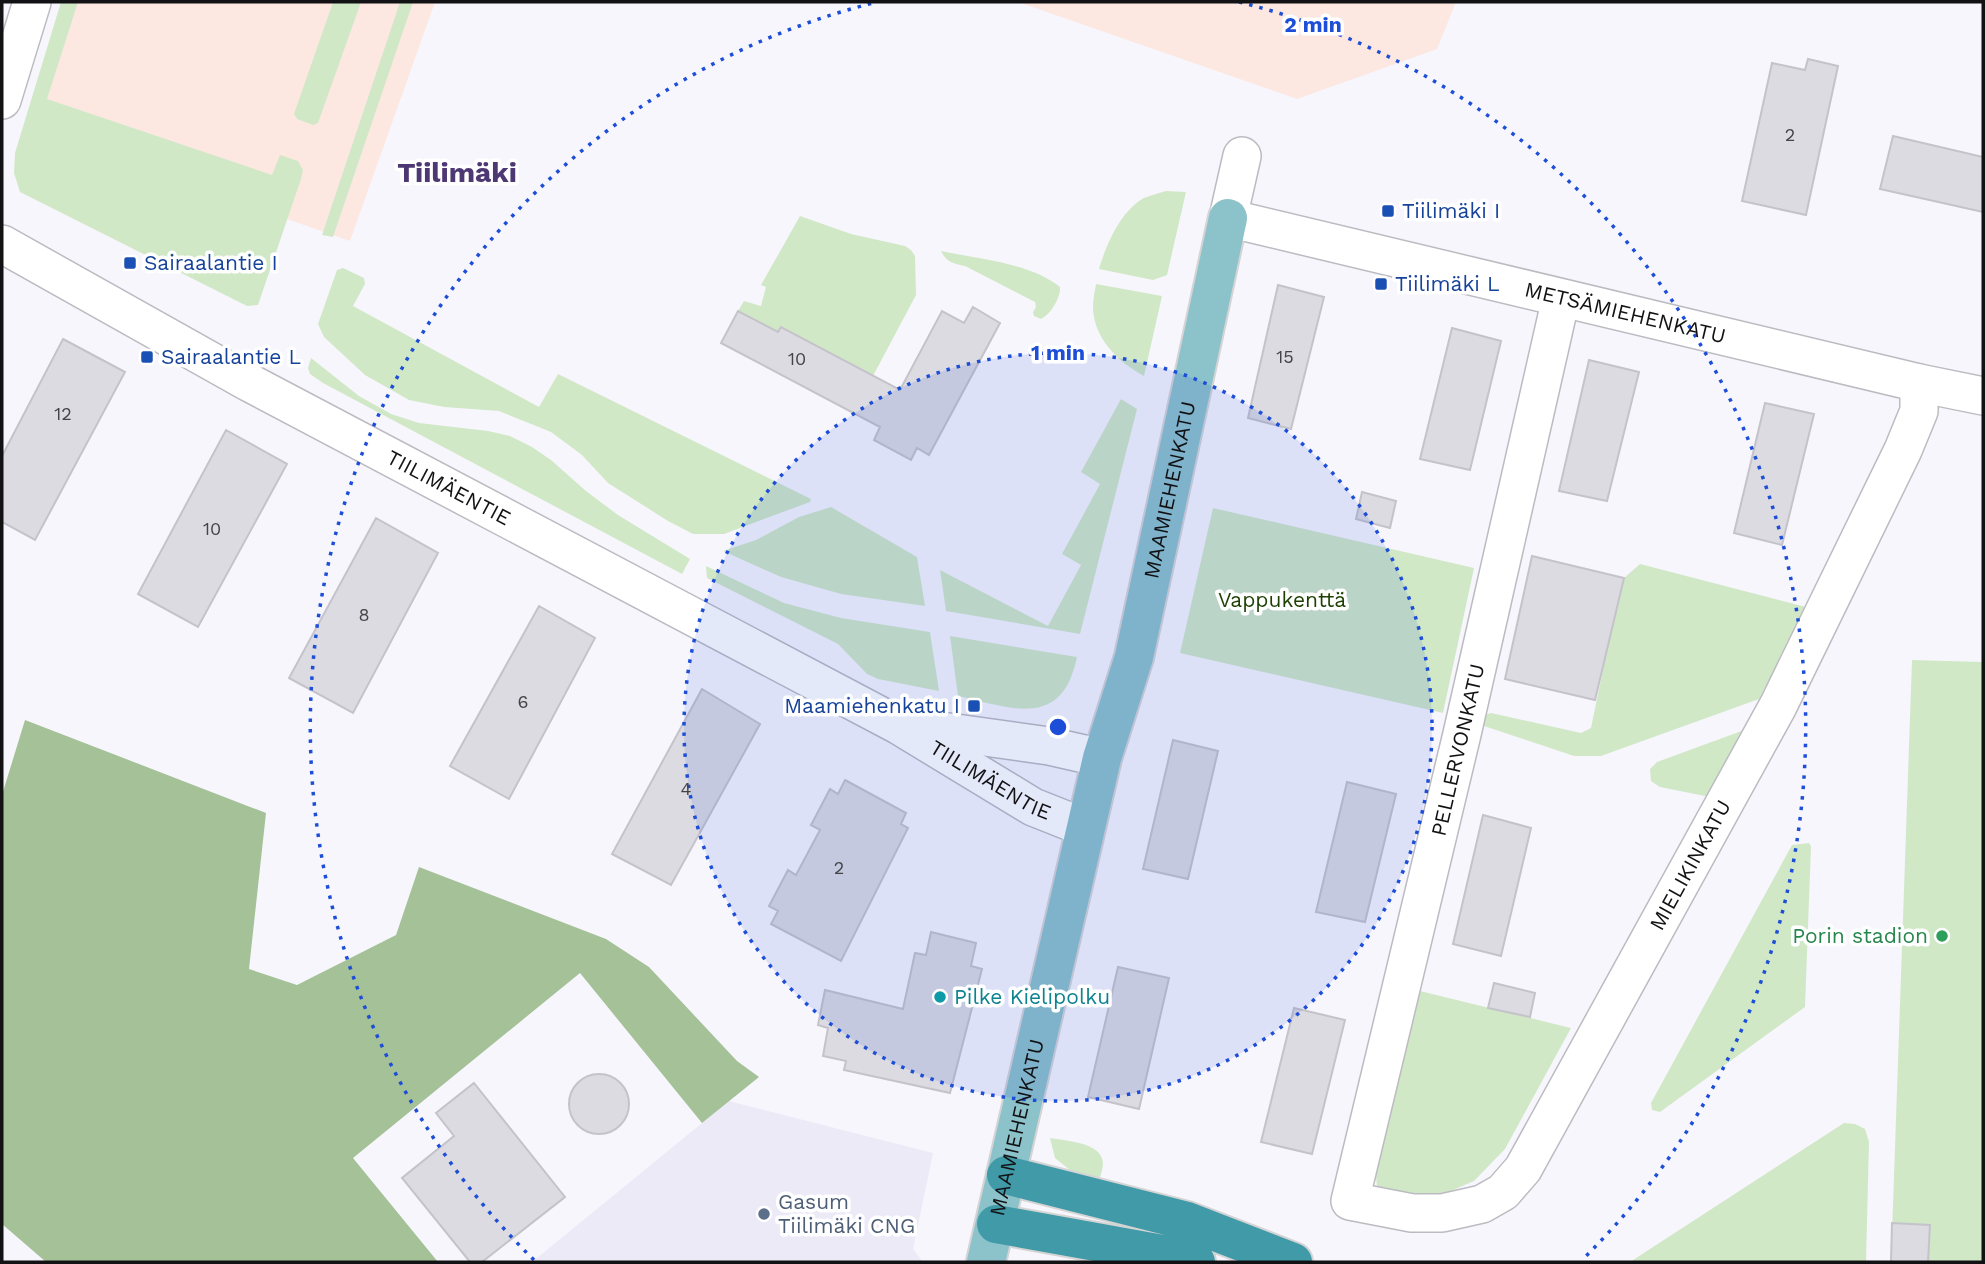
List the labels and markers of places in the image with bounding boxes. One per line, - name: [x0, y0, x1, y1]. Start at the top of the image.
- place label: Tiilimäki I: [1402, 198, 1500, 223]
- marker: Tiilimäki I: [1380, 203, 1396, 219]
- place label: Sairaalantie I: [144, 250, 278, 275]
- marker: Sairaalantie I: [122, 255, 138, 271]
- place label: Tiilimäki L: [1395, 271, 1500, 296]
- marker: Tiilimäki L: [1373, 276, 1389, 292]
- place label: Sairaalantie L: [161, 344, 301, 369]
- marker: Sairaalantie L: [139, 349, 155, 365]
- place label: Maamiehenkatu I: [784, 693, 960, 718]
- marker: Maamiehenkatu I: [966, 698, 982, 714]
- centre of rings: [1046, 715, 1070, 739]
- place label: Porin stadion: [1792, 923, 1928, 948]
- marker: Porin stadion: [1934, 928, 1950, 944]
- place label: Pilke Kielipolku: [954, 984, 1110, 1009]
- marker: Pilke Kielipolku: [932, 989, 948, 1005]
- place label: Gasum Tiilimäki CNG: [778, 1189, 915, 1238]
- marker: Gasum Tiilimäki CNG: [756, 1206, 772, 1222]

